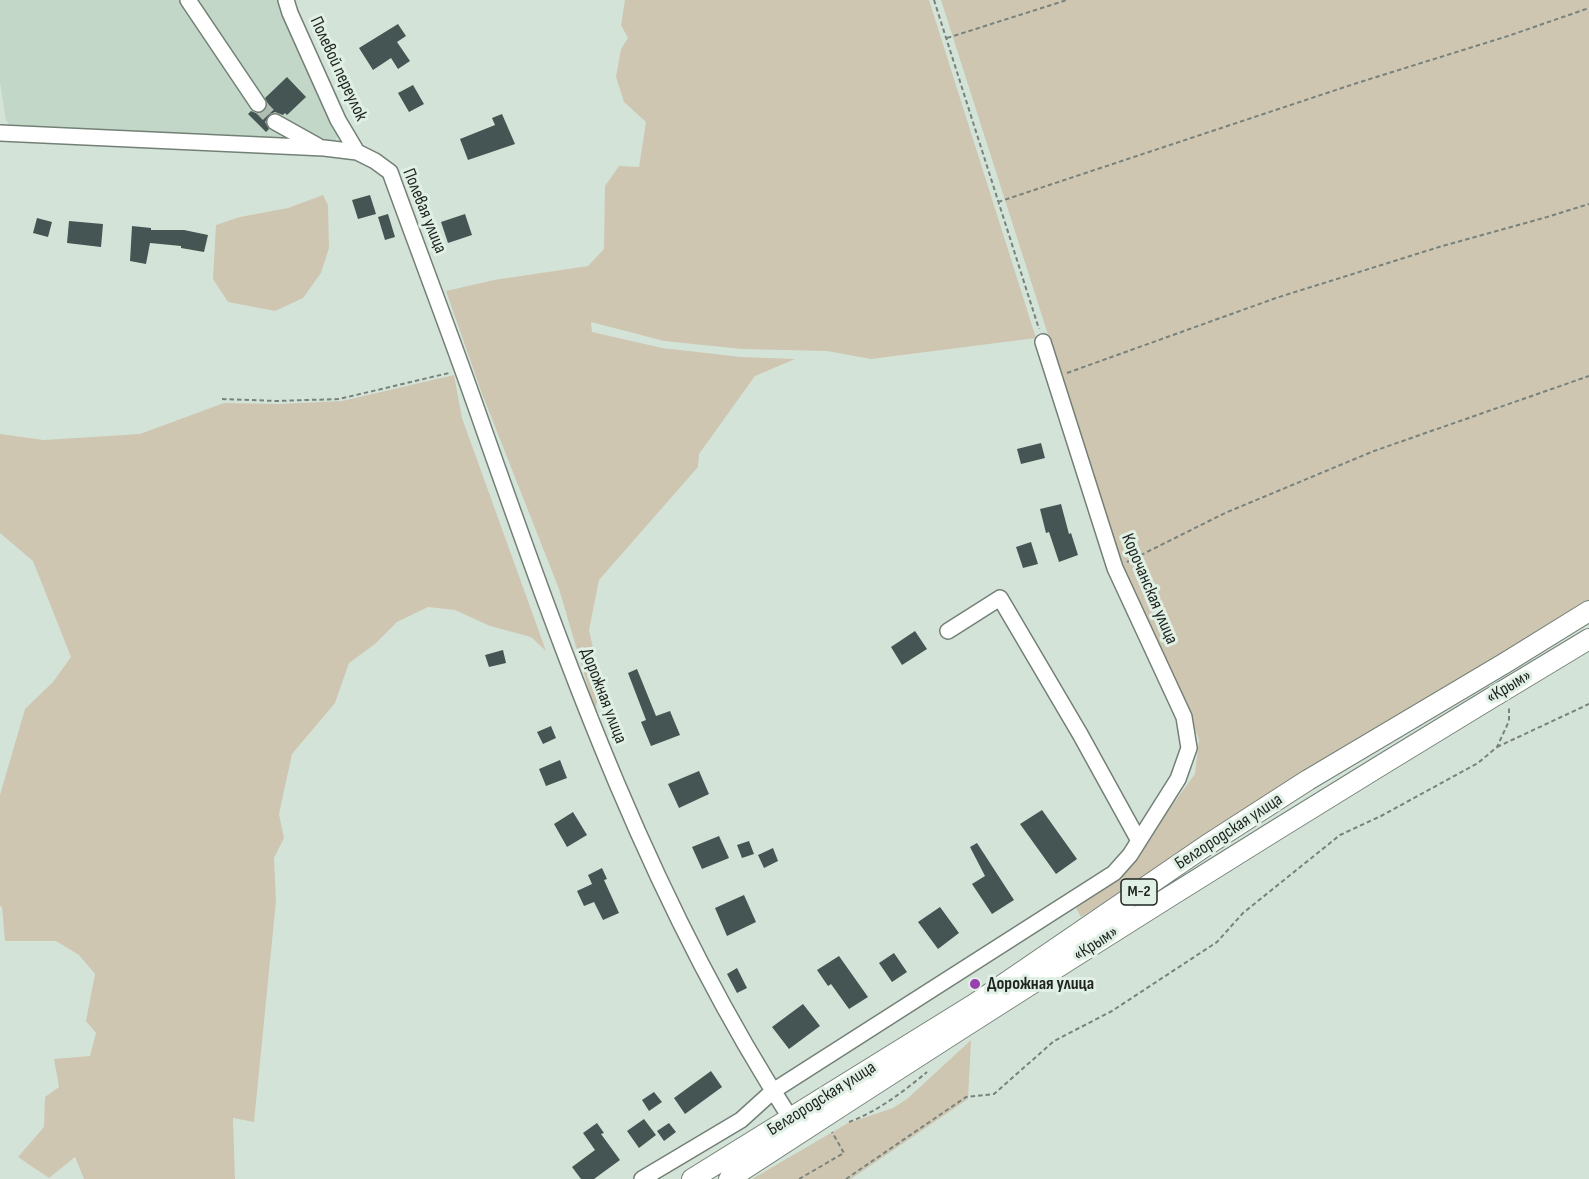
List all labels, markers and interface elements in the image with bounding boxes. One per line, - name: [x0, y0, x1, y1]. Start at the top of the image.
- street label: Полевой переулок: [304, 13, 372, 125]
- street label: Полевая улица: [397, 165, 451, 257]
- street label: Корочанская улица: [1116, 531, 1182, 647]
- street label: Дорожная улица: [575, 645, 631, 747]
- street label: «Крым»: [1483, 665, 1535, 709]
- street label: Белгородская улица: [1171, 789, 1287, 875]
- road number: М-2: [1121, 879, 1157, 905]
- street label: «Крым»: [1070, 922, 1122, 966]
- place label: Дорожная улица: [987, 973, 1094, 995]
- marker: Дорожная улица: [968, 977, 982, 991]
- street label: Белгородская улица: [764, 1057, 880, 1141]

